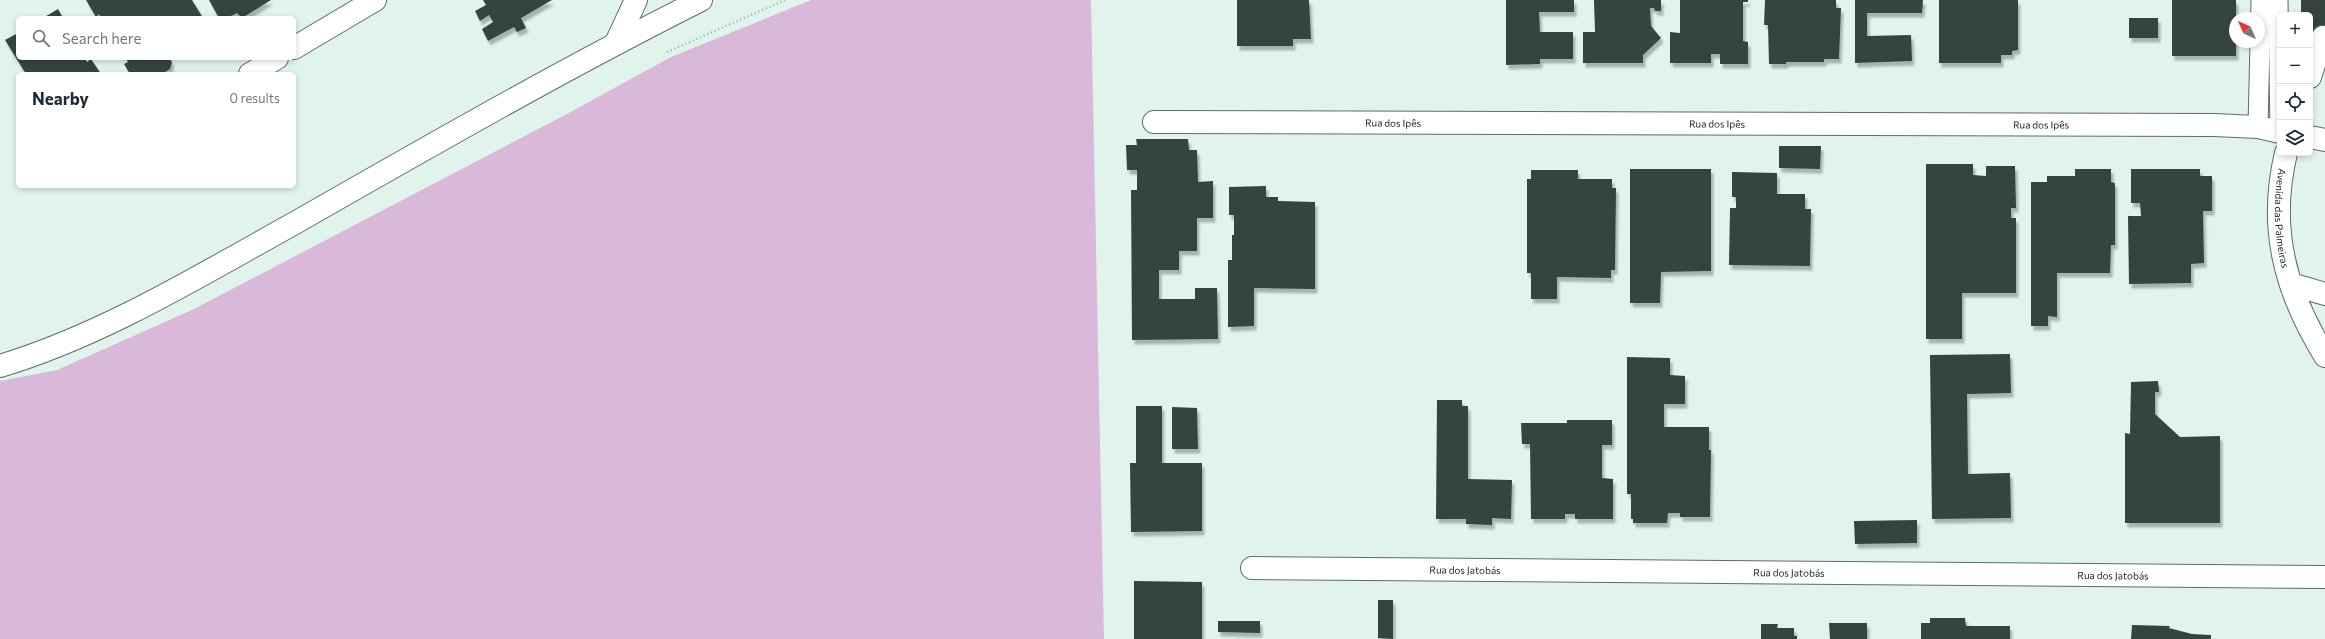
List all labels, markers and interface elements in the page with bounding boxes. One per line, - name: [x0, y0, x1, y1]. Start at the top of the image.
- north arrow: [2229, 12, 2265, 48]
- map controls: [2277, 12, 2313, 156]
- button: +: [2277, 12, 2313, 48]
- search box: [16, 16, 296, 60]
- icon: search: [30, 27, 52, 49]
- text: Search here: [62, 29, 141, 47]
- button: −: [2277, 48, 2313, 84]
- button: locate: [2277, 84, 2313, 120]
- text: Nearby: [32, 88, 89, 109]
- text: 0 results: [229, 90, 280, 106]
- street label: Rua dos Ipês: [1365, 117, 1422, 129]
- street label: Rua dos Ipês: [1689, 118, 1746, 130]
- street label: Rua dos Ipês: [2013, 118, 2070, 131]
- button: layers: [2277, 120, 2313, 156]
- street label: Avenida das Palmeiras: [2273, 168, 2292, 270]
- street label: Rua dos Jatobás: [1429, 563, 1501, 576]
- street label: Rua dos Jatobás: [1753, 566, 1825, 579]
- street label: Rua dos Jatobás: [2077, 569, 2149, 582]

